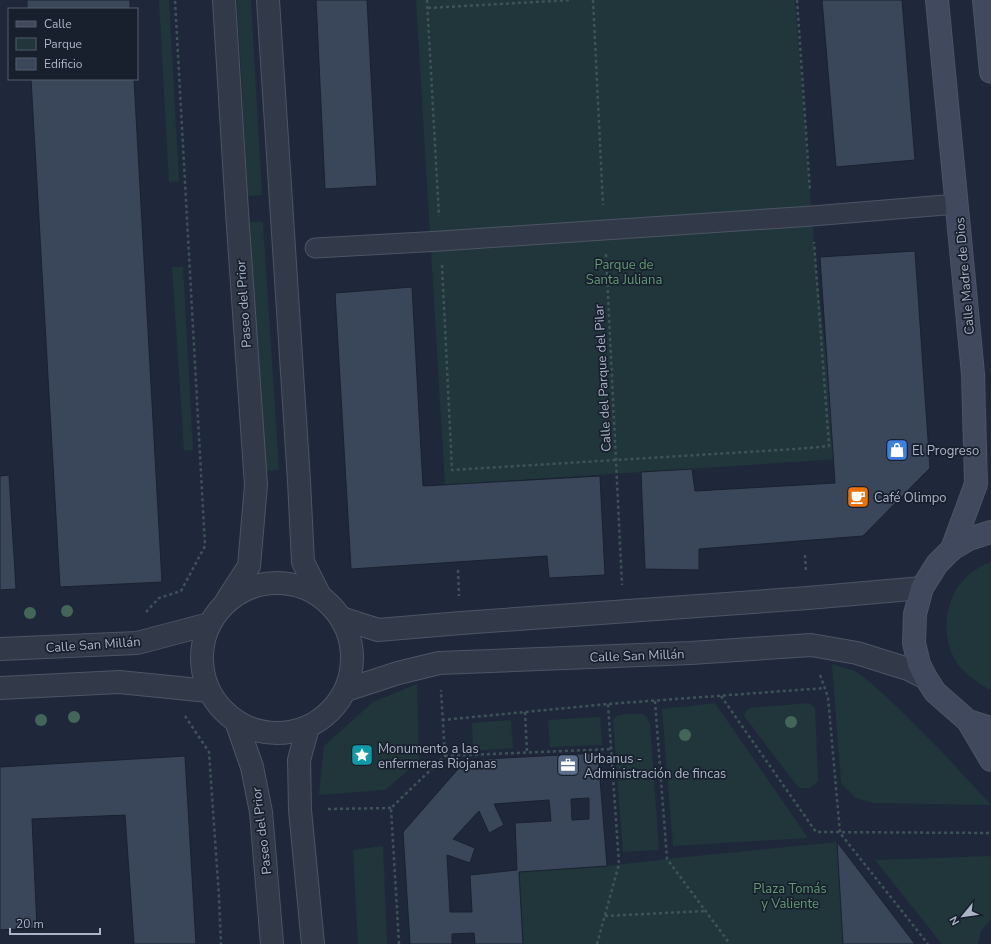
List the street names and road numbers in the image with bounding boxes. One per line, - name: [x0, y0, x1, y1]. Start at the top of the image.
- street label: Calle Madre de Dios: [951, 216, 979, 335]
- street label: Paseo del Prior: [232, 259, 256, 348]
- street label: Calle del Parque del Pilar: [590, 303, 616, 452]
- street label: Calle San Millán: [45, 633, 141, 657]
- street label: Calle San Millán: [589, 645, 685, 667]
- street label: Paseo del Prior: [248, 786, 276, 876]

